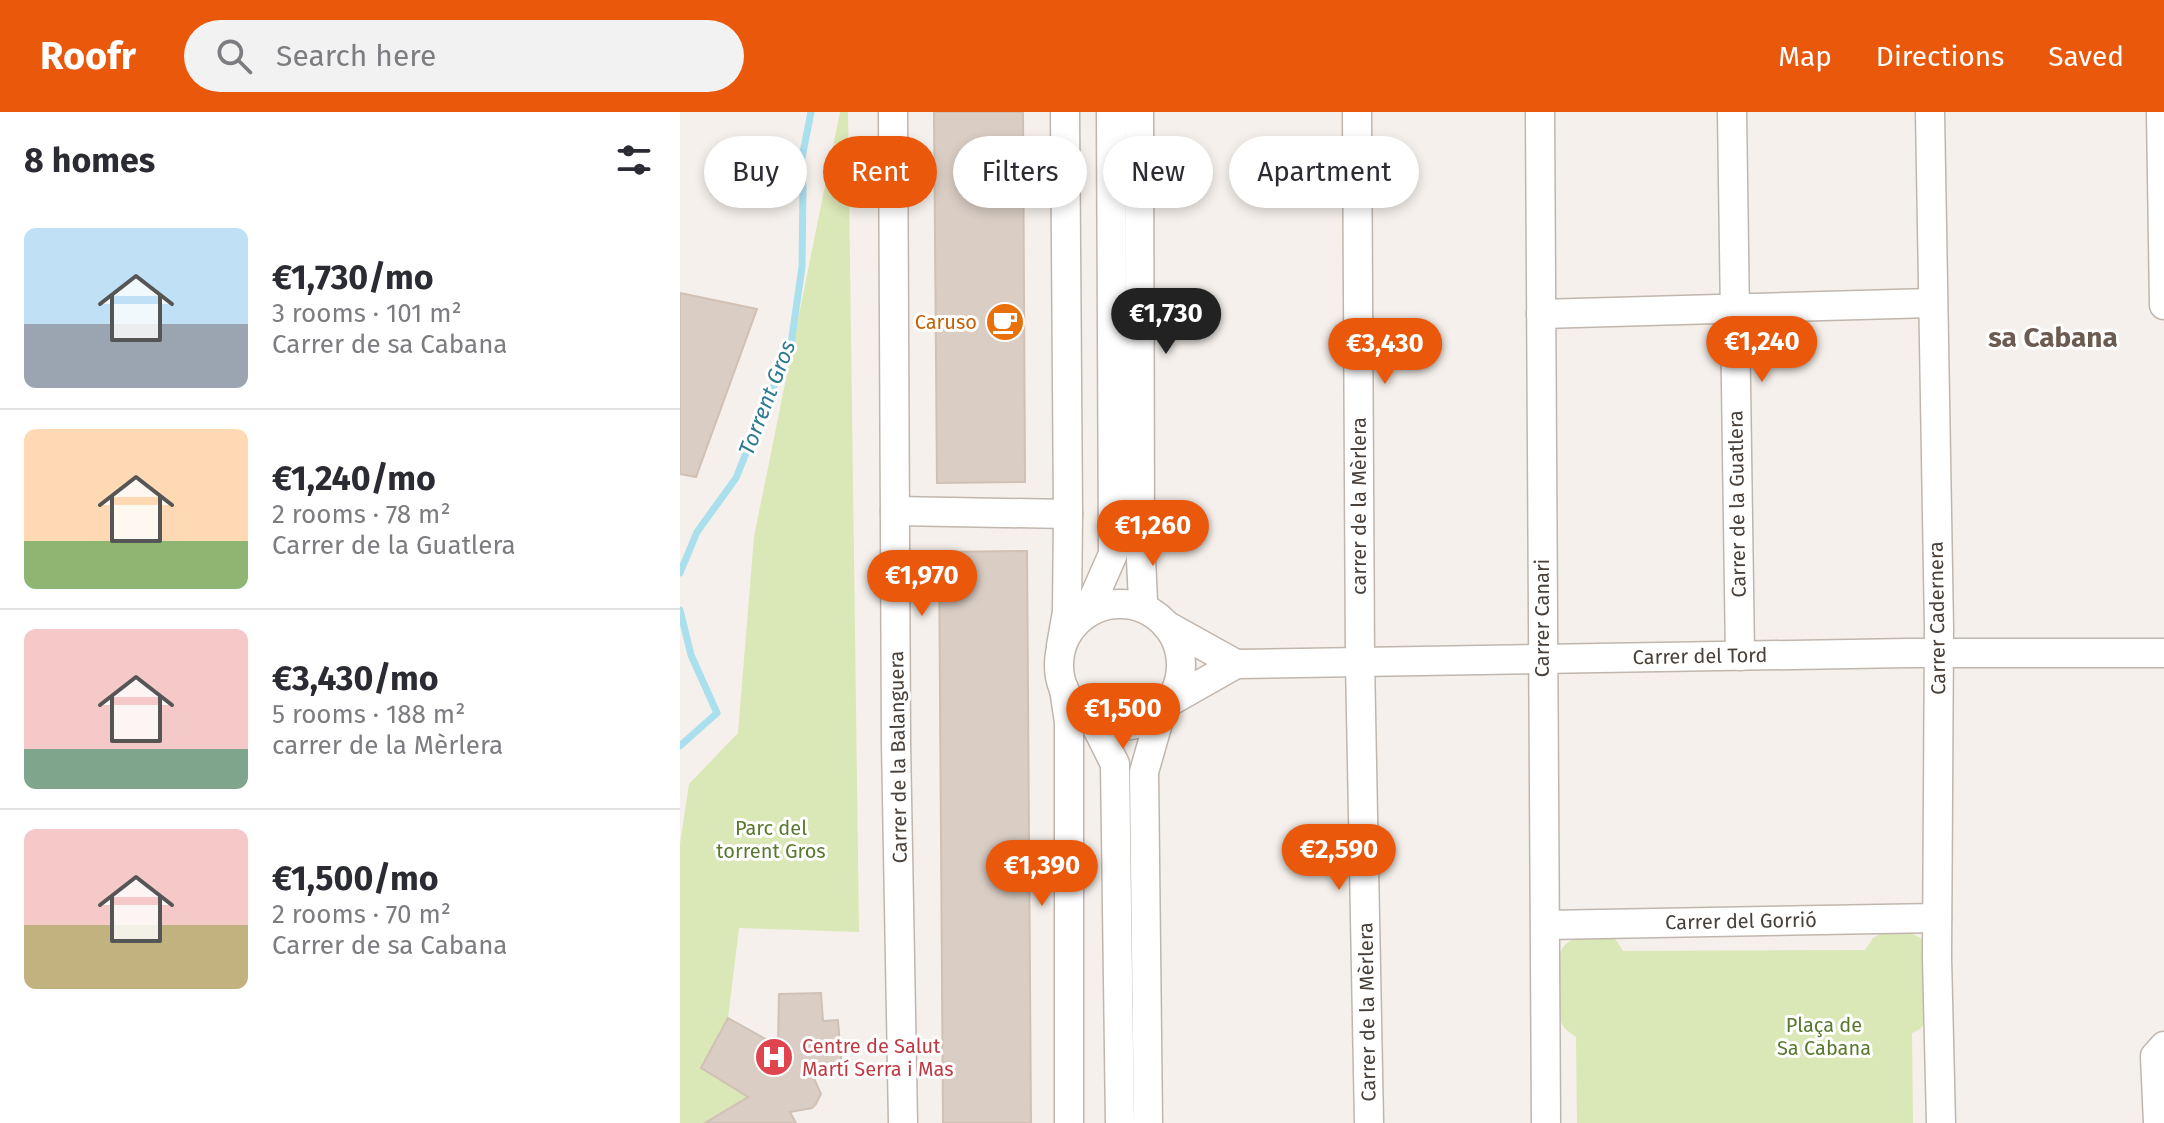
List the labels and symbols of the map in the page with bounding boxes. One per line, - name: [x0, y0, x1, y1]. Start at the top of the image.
- pin: €1,730: [1101, 288, 1231, 356]
- cafe icon: Caruso: [984, 301, 1026, 343]
- place label: Caruso: [915, 310, 977, 334]
- pin: €1,240: [1697, 316, 1827, 384]
- pin: €3,430: [1320, 318, 1450, 386]
- district label: sa Cabana: [1988, 321, 2118, 354]
- water label: Torrent Gros: [733, 337, 801, 459]
- street label: Carrer de la Guatlera: [1723, 410, 1751, 598]
- street label: carrer de la Mèrlera: [1347, 417, 1371, 595]
- pin: €1,260: [1088, 500, 1218, 568]
- street label: Carrer Cadernera: [1924, 541, 1950, 695]
- pin: €1,970: [857, 550, 987, 618]
- street label: Carrer Canari: [1530, 559, 1554, 677]
- street label: Carrer del Tord: [1632, 643, 1768, 669]
- street label: Carrer de la Balanguera: [884, 651, 912, 863]
- pin: €1,500: [1058, 683, 1188, 751]
- park label: Parc del torrent Gros: [716, 816, 826, 863]
- pin: €2,590: [1274, 824, 1404, 892]
- pin: €1,390: [977, 840, 1107, 908]
- street label: Carrer del Gorrió: [1665, 908, 1817, 934]
- street label: Carrer de la Mèrlera: [1353, 922, 1381, 1102]
- park label: Plaça de Sa Cabana: [1777, 1013, 1871, 1060]
- place label: Centre de Salut Martí Serra i Mas: [802, 1034, 954, 1081]
- hospital icon: Centre de Salut Martí Serra i Mas: [753, 1036, 795, 1078]

